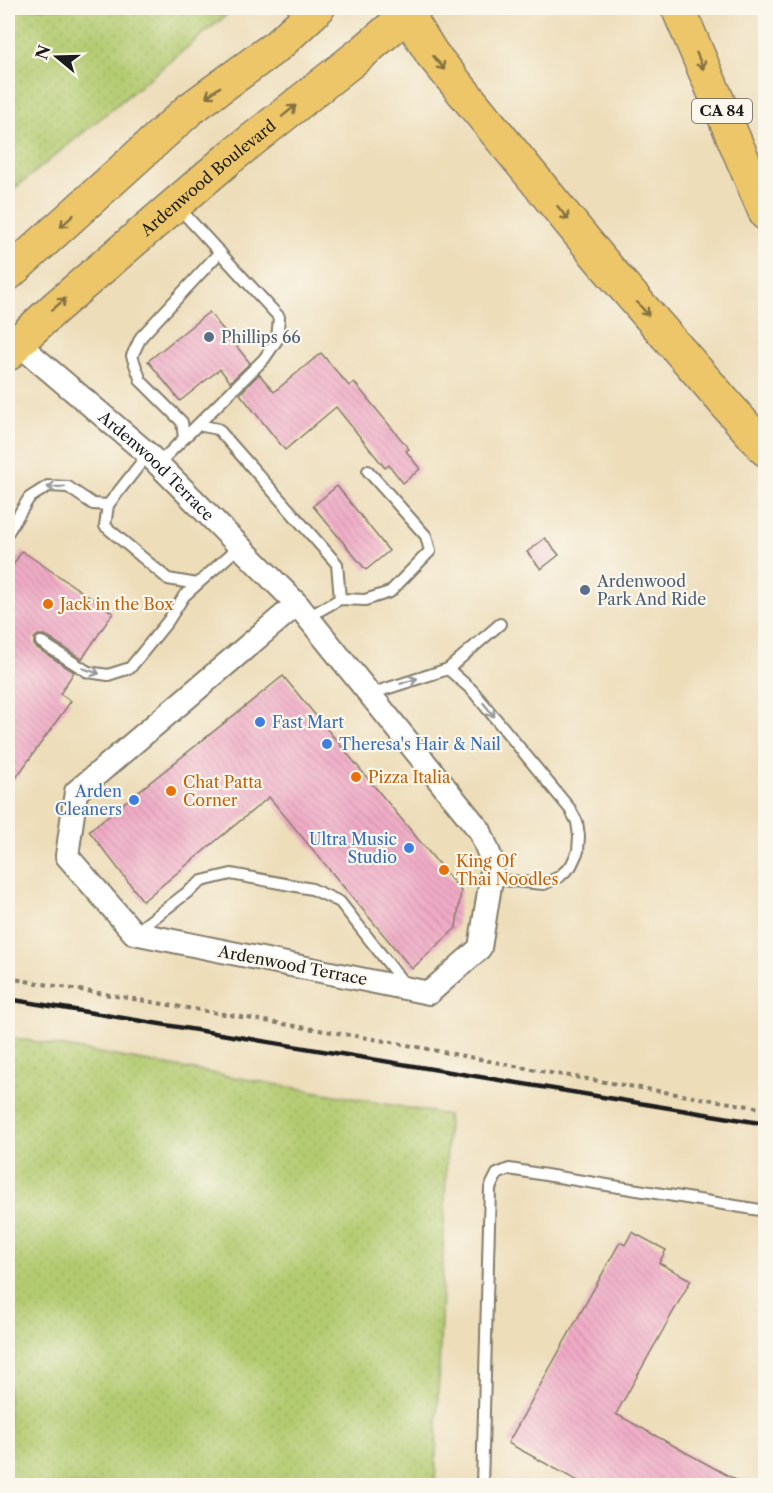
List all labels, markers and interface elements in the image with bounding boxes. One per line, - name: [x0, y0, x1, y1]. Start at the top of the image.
- north arrow: [27, 27, 87, 87]
- text: N: [31, 42, 55, 62]
- one-way arrow: [695, 52, 707, 70]
- one-way arrow: [432, 55, 446, 70]
- one-way arrow: [206, 86, 222, 98]
- road number: CA 84: [692, 99, 752, 123]
- one-way arrow: [281, 105, 297, 118]
- street label: Ardenwood Boulevard: [136, 115, 280, 241]
- one-way arrow: [556, 205, 569, 221]
- one-way arrow: [60, 213, 75, 227]
- one-way arrow: [51, 297, 66, 311]
- one-way arrow: [636, 301, 650, 316]
- place label: Phillips 66: [221, 327, 301, 347]
- marker: Phillips 66: [202, 330, 216, 344]
- street label: Ardenwood Terrace: [94, 406, 219, 525]
- one-way arrow: [46, 481, 66, 493]
- place label: Ardenwood Park And Ride: [596, 571, 706, 609]
- marker: Ardenwood Park And Ride: [578, 583, 592, 597]
- place label: Jack in the Box: [57, 594, 174, 614]
- marker: Jack in the Box: [41, 597, 55, 611]
- one-way arrow: [81, 666, 100, 677]
- one-way arrow: [399, 675, 418, 686]
- one-way arrow: [482, 702, 495, 718]
- place label: Fast Mart: [272, 712, 344, 732]
- marker: Fast Mart: [253, 715, 267, 729]
- place label: Theresa's Hair & Nail: [339, 734, 501, 754]
- marker: Theresa's Hair & Nail: [320, 737, 334, 751]
- place label: Pizza Italia: [368, 767, 451, 787]
- marker: Pizza Italia: [349, 770, 363, 784]
- place label: Chat Patta Corner: [183, 772, 263, 810]
- place label: Arden Cleaners: [55, 781, 122, 819]
- marker: Chat Patta Corner: [164, 784, 178, 798]
- marker: Arden Cleaners: [127, 793, 141, 807]
- place label: Ultra Music Studio: [309, 829, 397, 867]
- marker: Ultra Music Studio: [402, 841, 416, 855]
- place label: King Of Thai Noodles: [456, 851, 558, 889]
- marker: King Of Thai Noodles: [437, 863, 451, 877]
- street label: Ardenwood Terrace: [216, 941, 369, 989]

